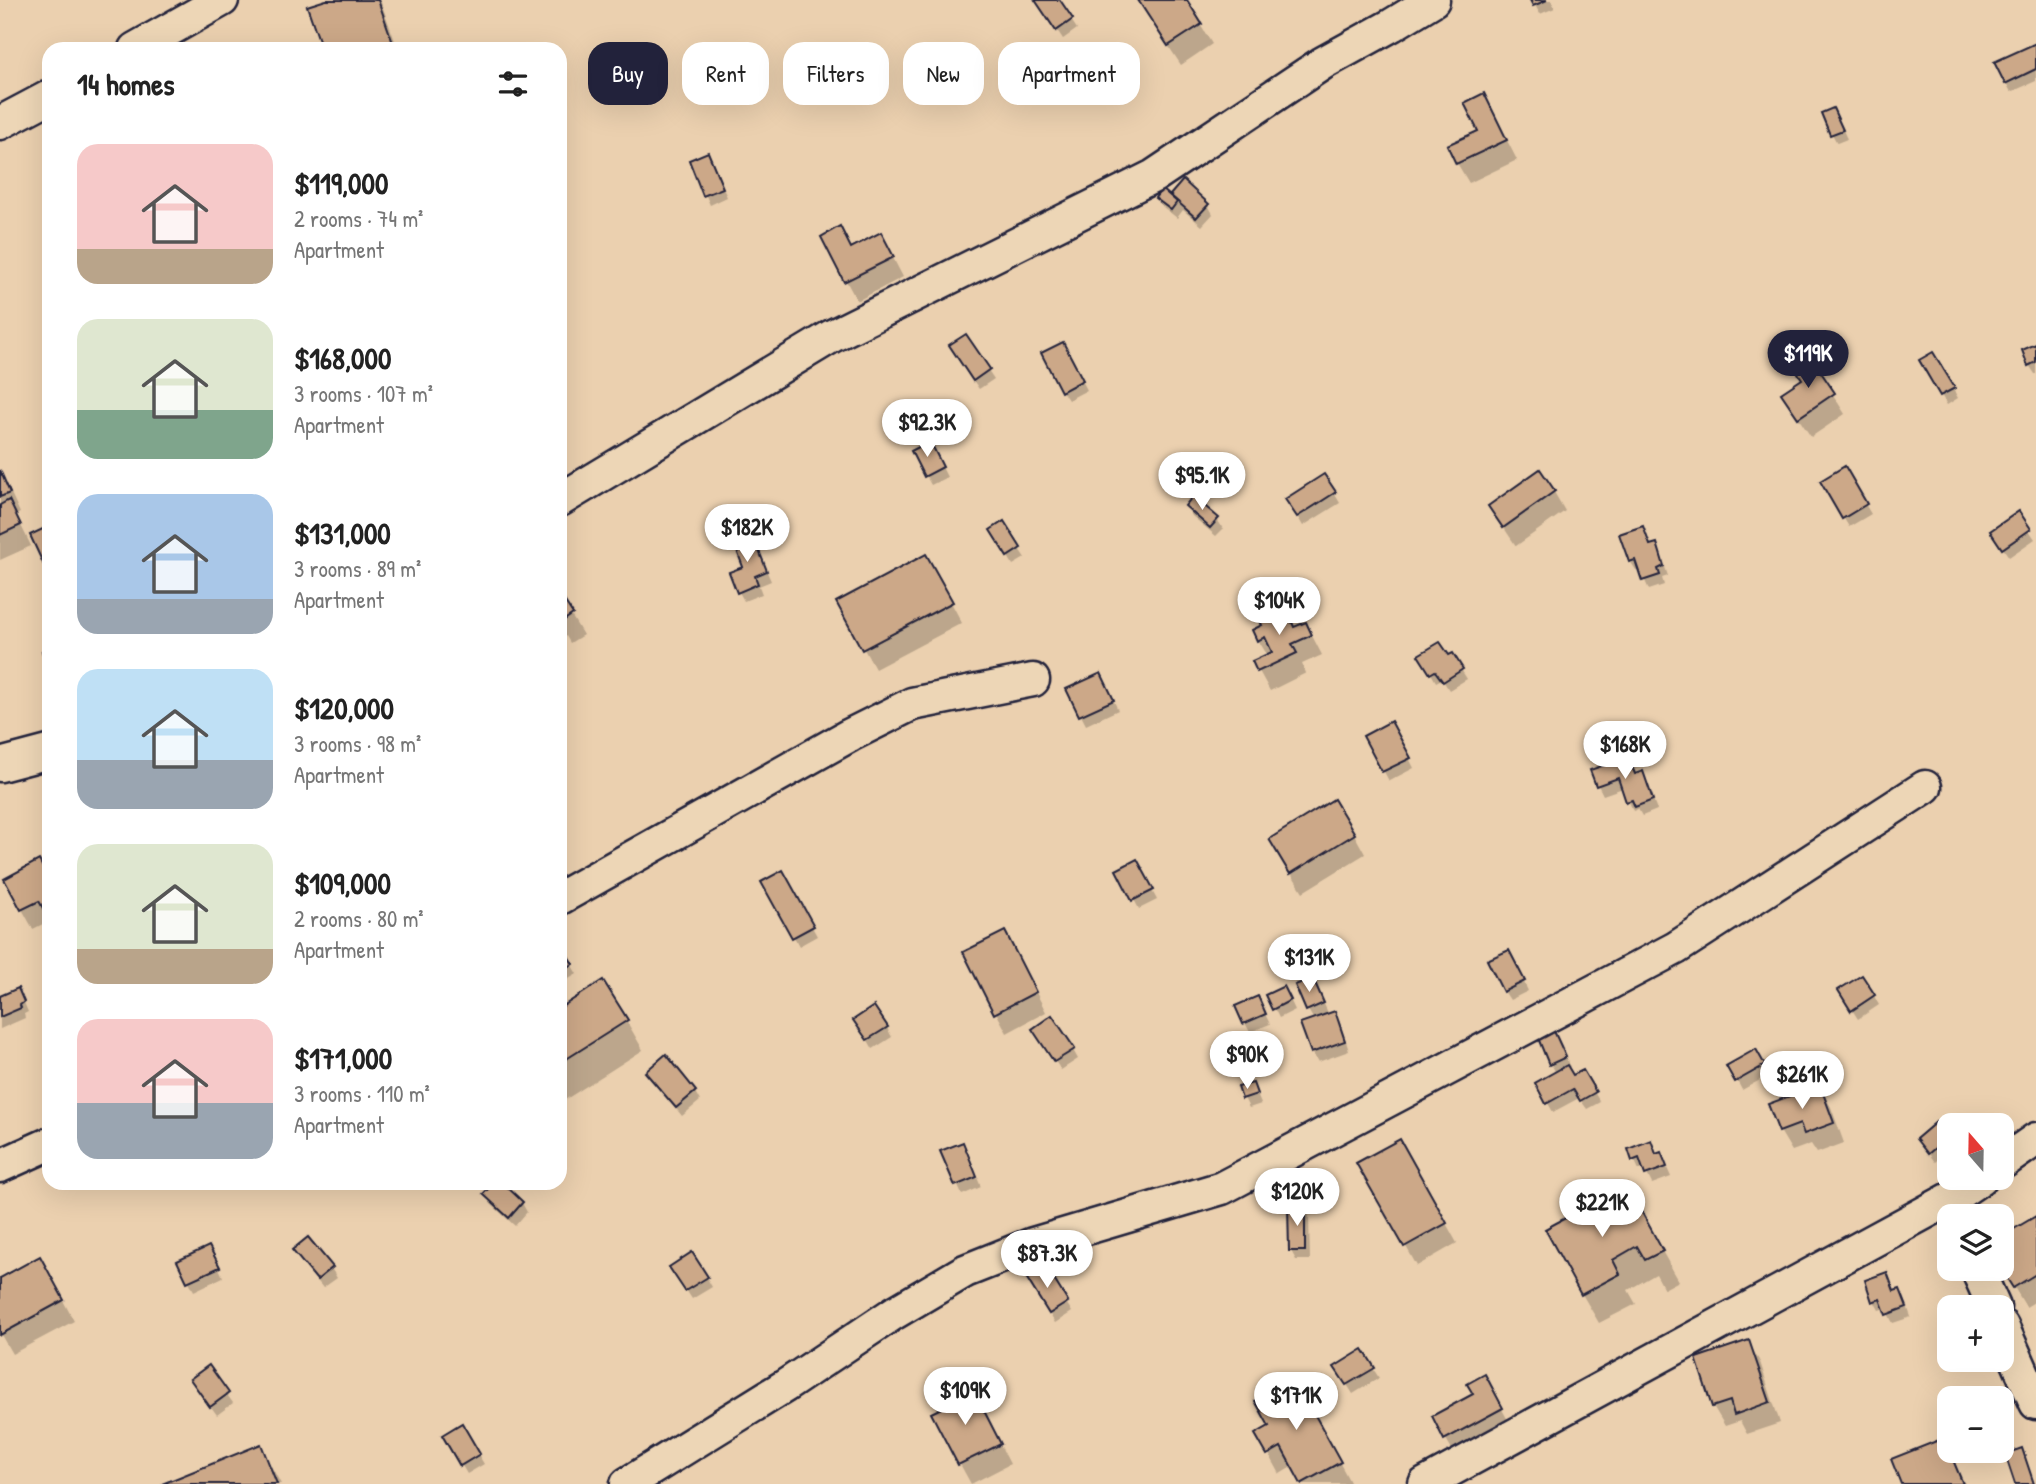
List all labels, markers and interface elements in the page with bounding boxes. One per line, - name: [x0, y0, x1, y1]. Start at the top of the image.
- chip: Buy: [588, 42, 668, 105]
- chip: Rent: [682, 42, 769, 105]
- chip: Filters: [783, 42, 889, 105]
- chip: New: [903, 42, 984, 105]
- chip: Apartment: [998, 42, 1140, 105]
- text: 14 homes: [77, 64, 175, 104]
- icon: filters: [494, 65, 532, 103]
- text: $119,000: [294, 163, 388, 203]
- icon: home: [133, 172, 217, 256]
- text: 2 rooms · 74 m²: [294, 203, 423, 234]
- text: Apartment: [294, 234, 384, 265]
- pin: $119K: [1759, 330, 1857, 390]
- text: $119K: [1784, 337, 1832, 368]
- text: $168,000: [294, 338, 391, 378]
- icon: home: [133, 347, 217, 431]
- text: 3 rooms · 107 m²: [294, 378, 433, 409]
- pin: $92.3K: [870, 400, 984, 459]
- text: $92.3K: [898, 406, 956, 437]
- text: Apartment: [294, 409, 384, 440]
- pin: $95.1K: [1145, 452, 1259, 512]
- text: $95.1K: [1174, 459, 1230, 490]
- pin: $182K: [698, 504, 796, 564]
- text: $182K: [721, 511, 773, 542]
- text: $131,000: [294, 513, 391, 553]
- icon: home: [133, 522, 217, 606]
- text: 3 rooms · 89 m²: [294, 553, 421, 584]
- pin: $104K: [1230, 578, 1328, 637]
- text: Apartment: [294, 584, 384, 615]
- text: $104K: [1254, 584, 1304, 615]
- text: $120,000: [294, 688, 394, 728]
- icon: home: [133, 697, 217, 781]
- pin: $168K: [1576, 722, 1674, 781]
- text: 3 rooms · 98 m²: [294, 728, 421, 759]
- text: $168K: [1599, 728, 1651, 759]
- text: Apartment: [294, 759, 384, 790]
- text: $109,000: [294, 863, 391, 903]
- icon: home: [133, 872, 217, 956]
- text: 2 rooms · 80 m²: [294, 903, 424, 934]
- text: Apartment: [294, 934, 384, 965]
- pin: $131K: [1260, 934, 1358, 994]
- text: $131K: [1284, 941, 1334, 972]
- pin: $90K: [1206, 1032, 1288, 1091]
- text: $171,000: [294, 1038, 392, 1078]
- text: $90K: [1226, 1038, 1268, 1069]
- icon: home: [133, 1047, 217, 1131]
- pin: $261K: [1753, 1052, 1851, 1111]
- text: $261K: [1776, 1058, 1828, 1089]
- text: 3 rooms · 110 m²: [294, 1078, 430, 1109]
- text: Apartment: [294, 1109, 384, 1140]
- north arrow: [1937, 1113, 2014, 1190]
- map controls: [1937, 1113, 2014, 1463]
- pin: $120K: [1248, 1168, 1346, 1228]
- text: $120K: [1270, 1175, 1324, 1206]
- pin: $221K: [1553, 1180, 1651, 1239]
- text: $221K: [1575, 1186, 1629, 1217]
- button: layers: [1937, 1204, 2014, 1281]
- pin: $87.3K: [990, 1230, 1104, 1290]
- text: $87.3K: [1017, 1237, 1077, 1268]
- button: +: [1937, 1295, 2014, 1372]
- pin: $109K: [916, 1368, 1014, 1427]
- pin: $171K: [1247, 1372, 1345, 1432]
- text: $109K: [940, 1374, 990, 1405]
- text: $171K: [1270, 1379, 1322, 1410]
- button: −: [1937, 1386, 2014, 1463]

